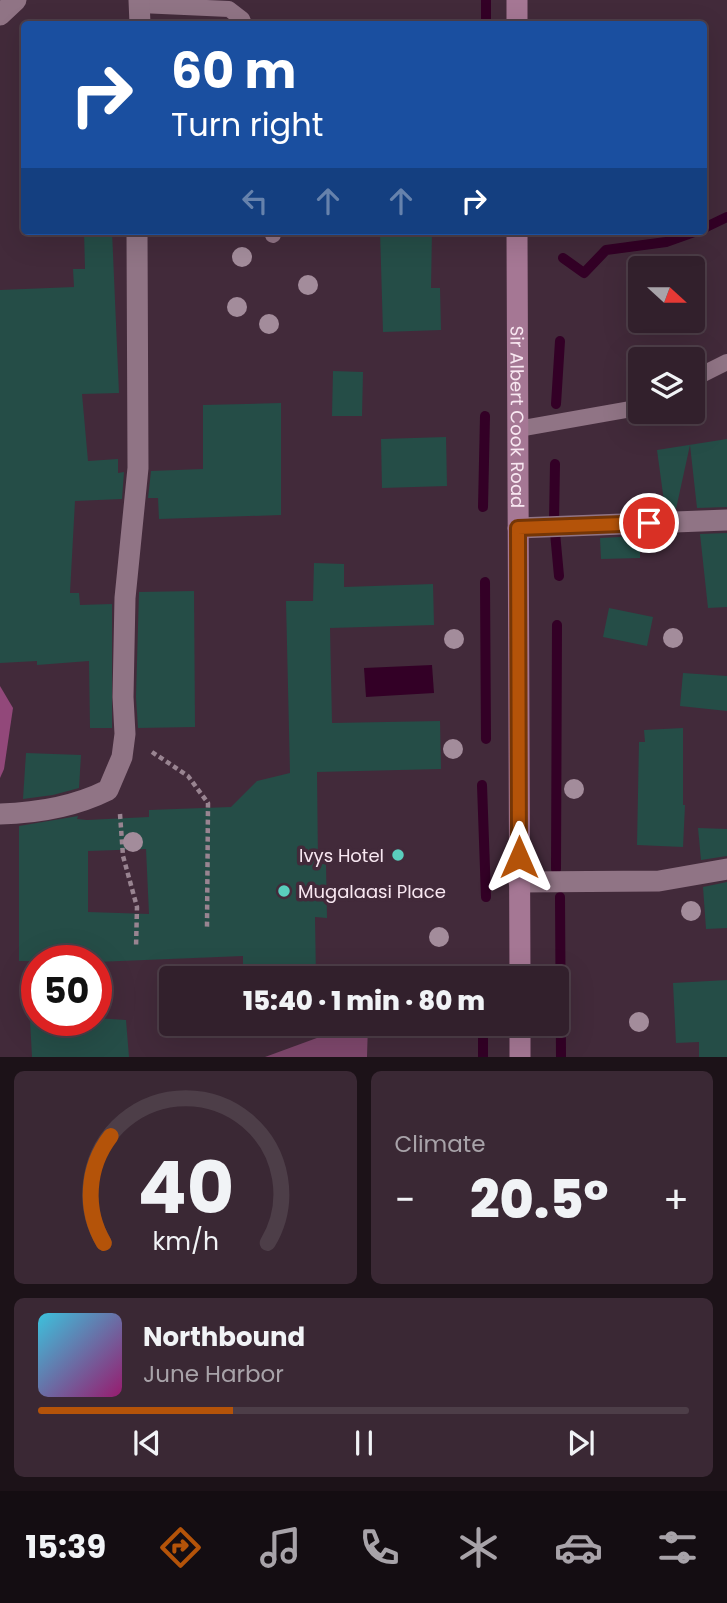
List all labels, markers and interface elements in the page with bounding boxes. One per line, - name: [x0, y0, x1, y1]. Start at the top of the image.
- text: 60 m: [171, 37, 296, 105]
- icon: right: [56, 49, 147, 140]
- text: Turn right: [171, 102, 323, 147]
- icon: left: [236, 182, 274, 220]
- icon: ahead: [309, 182, 347, 220]
- icon: ahead: [382, 182, 420, 220]
- icon: right: [455, 182, 493, 220]
- north arrow: [628, 256, 705, 332]
- map controls: [628, 256, 705, 424]
- street label: Sir Albert Cook Road: [505, 326, 531, 508]
- button: layers: [628, 347, 705, 424]
- pin: [619, 493, 679, 553]
- icon: arrive: [630, 504, 668, 542]
- position arrow: [482, 820, 556, 894]
- place label: Ivys Hotel: [299, 843, 384, 868]
- marker: Ivys Hotel: [390, 847, 406, 863]
- place label: Mugalaasi Place: [298, 879, 446, 904]
- marker: Mugalaasi Place: [276, 883, 292, 899]
- speed limit sign: 50: [21, 945, 112, 1036]
- text: 15:40 · 1 min · 80 m: [243, 983, 485, 1019]
- text: Climate: [395, 1128, 485, 1160]
- text: 40: [137, 1138, 234, 1239]
- text: 20.5°: [470, 1163, 608, 1236]
- text: −: [395, 1173, 415, 1226]
- text: +: [663, 1173, 689, 1226]
- text: km/h: [152, 1224, 219, 1259]
- text: Northbound: [143, 1319, 305, 1355]
- text: June Harbor: [143, 1358, 284, 1390]
- icon: previous: [128, 1424, 166, 1462]
- icon: pause: [345, 1424, 383, 1462]
- icon: next: [562, 1424, 600, 1462]
- icon: directions: [156, 1523, 205, 1572]
- icon: music: [256, 1523, 305, 1572]
- icon: phone: [355, 1523, 404, 1572]
- icon: climate: [454, 1523, 503, 1572]
- icon: car: [554, 1523, 603, 1572]
- icon: filters: [653, 1523, 702, 1572]
- text: 15:39: [25, 1524, 106, 1569]

